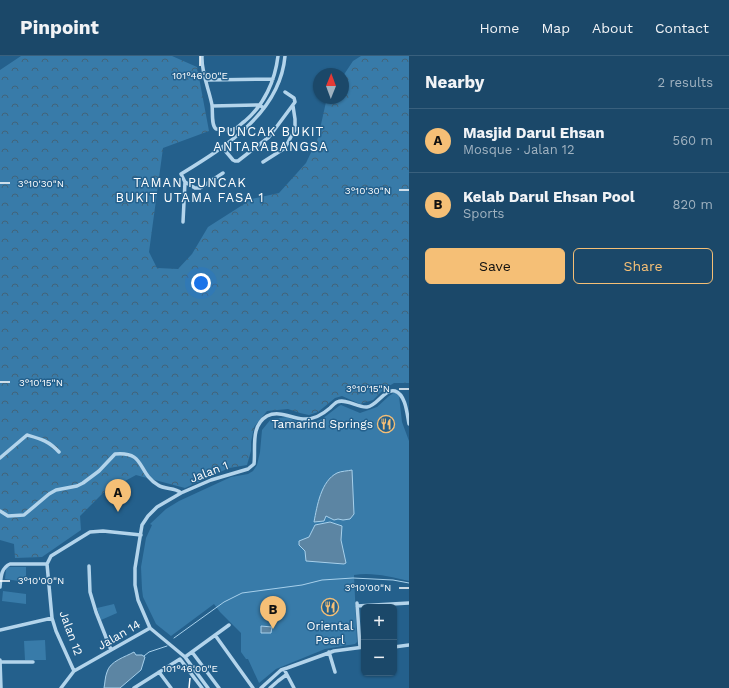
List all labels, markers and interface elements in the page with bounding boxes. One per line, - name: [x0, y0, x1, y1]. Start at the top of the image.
- text: Pinpoint: [20, 16, 99, 39]
- text: Home: [479, 20, 519, 36]
- text: Map: [541, 20, 570, 36]
- text: About: [592, 20, 633, 36]
- text: Contact: [655, 20, 709, 36]
- north arrow: [313, 68, 349, 104]
- text: 101°46'00"E: [172, 70, 228, 81]
- text: Nearby: [425, 72, 484, 92]
- text: 2 results: [658, 75, 713, 90]
- district label: PUNCAK BUKIT ANTARABANGSA: [213, 124, 329, 154]
- text: Masjid Darul Ehsan: [463, 124, 605, 142]
- text: A: [434, 133, 442, 148]
- text: 560 m: [673, 133, 713, 148]
- text: Mosque · Jalan 12: [463, 142, 575, 157]
- district label: TAMAN PUNCAK BUKIT UTAMA FASA 1: [115, 175, 265, 205]
- text: 3°10'30"N: [18, 178, 64, 189]
- text: 3°10'30"N: [345, 185, 391, 196]
- text: Kelab Darul Ehsan Pool: [463, 188, 635, 206]
- text: B: [434, 197, 442, 212]
- text: 820 m: [673, 197, 713, 212]
- text: Sports: [463, 206, 504, 221]
- button: Save: [425, 248, 565, 284]
- button: Share: [573, 248, 713, 284]
- your location: [191, 273, 211, 293]
- text: 3°10'15"N: [19, 377, 63, 388]
- text: 3°10'15"N: [346, 383, 390, 394]
- restaurant icon: Tamarind Springs: [376, 414, 396, 434]
- place label: Tamarind Springs: [271, 417, 373, 431]
- street label: Jalan 1: [188, 458, 230, 486]
- pin: A: [105, 479, 131, 512]
- text: 3°10'00"N: [18, 575, 64, 586]
- text: 3°10'00"N: [345, 582, 391, 593]
- pin: B: [260, 596, 286, 629]
- restaurant icon: Oriental Pearl: [320, 597, 340, 617]
- map controls: [361, 604, 397, 676]
- button: +: [361, 604, 397, 640]
- street label: Jalan 12: [56, 609, 86, 657]
- street label: Jalan 14: [95, 617, 143, 653]
- place label: Oriental Pearl: [307, 619, 354, 647]
- button: −: [361, 640, 397, 676]
- text: 101°46'00"E: [162, 663, 218, 674]

